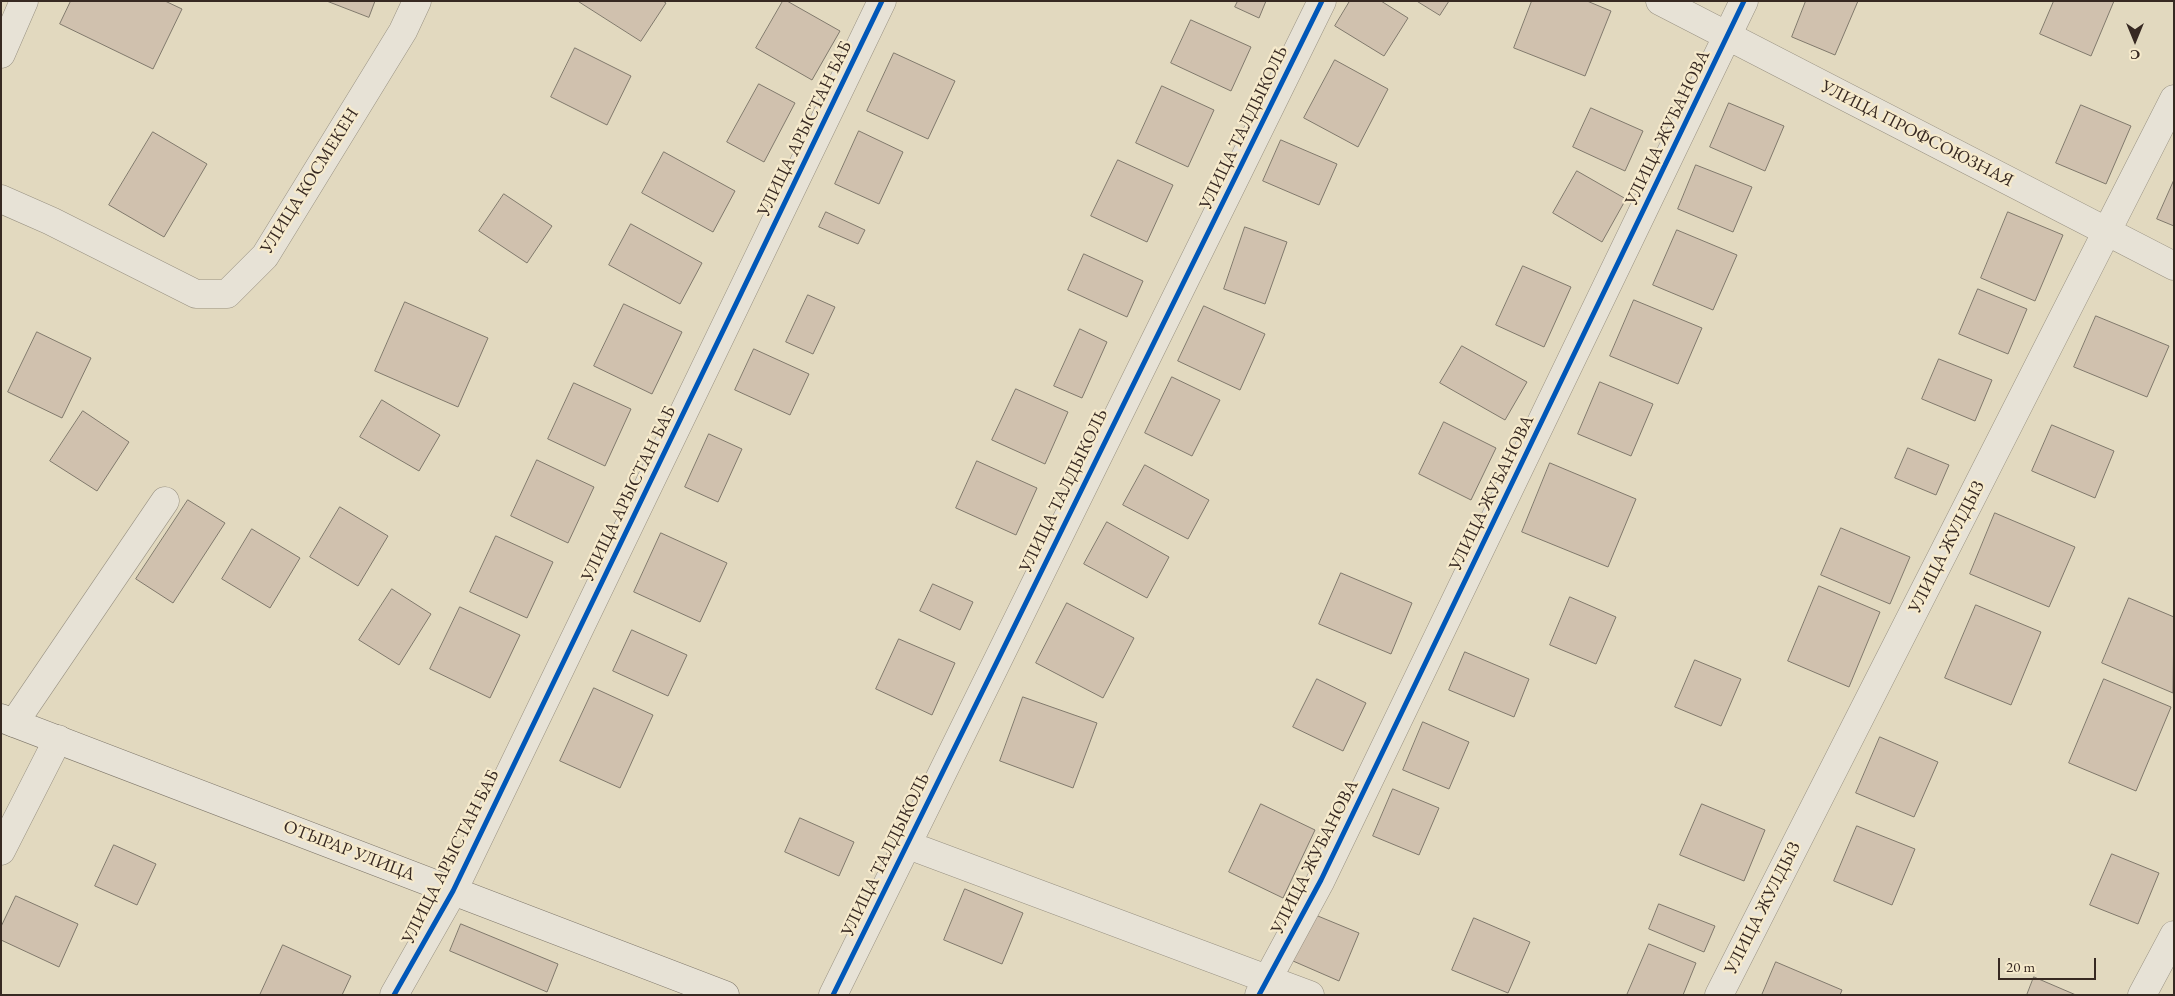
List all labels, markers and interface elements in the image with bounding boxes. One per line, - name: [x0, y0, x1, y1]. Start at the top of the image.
- north arrow: [2110, 15, 2160, 65]
- street label: УЛИЦА АРЫСТАН БАБ: [753, 38, 857, 220]
- street label: УЛИЦА ТАЛДЫКОЛЬ: [1195, 43, 1293, 213]
- text: С: [2130, 46, 2140, 64]
- street label: УЛИЦА ЖУБАНОВА: [1621, 47, 1715, 209]
- street label: УЛИЦА ПРОФСОЮЗНАЯ: [1817, 76, 2017, 192]
- street label: УЛИЦА КОСМЕКЕН: [256, 104, 364, 258]
- street label: УЛИЦА АРЫСТАН БАБ: [577, 403, 681, 585]
- street label: УЛИЦА ТАЛДЫКОЛЬ: [1015, 406, 1113, 576]
- street label: УЛИЦА ЖУБАНОВА: [1445, 412, 1539, 574]
- street label: УЛИЦА ЖУЛДЫЗ: [1904, 477, 1990, 617]
- street label: УЛИЦА АРЫСТАН БАБ: [398, 766, 504, 948]
- street label: УЛИЦА ТАЛДЫКОЛЬ: [837, 770, 935, 940]
- street label: УЛИЦА ЖУБАНОВА: [1267, 776, 1363, 938]
- street label: ОТЫРАР УЛИЦА: [280, 816, 418, 886]
- street label: УЛИЦА ЖУЛДЫЗ: [1720, 838, 1806, 978]
- scale bar: [2000, 948, 2098, 980]
- text: 20 m: [2006, 957, 2035, 976]

